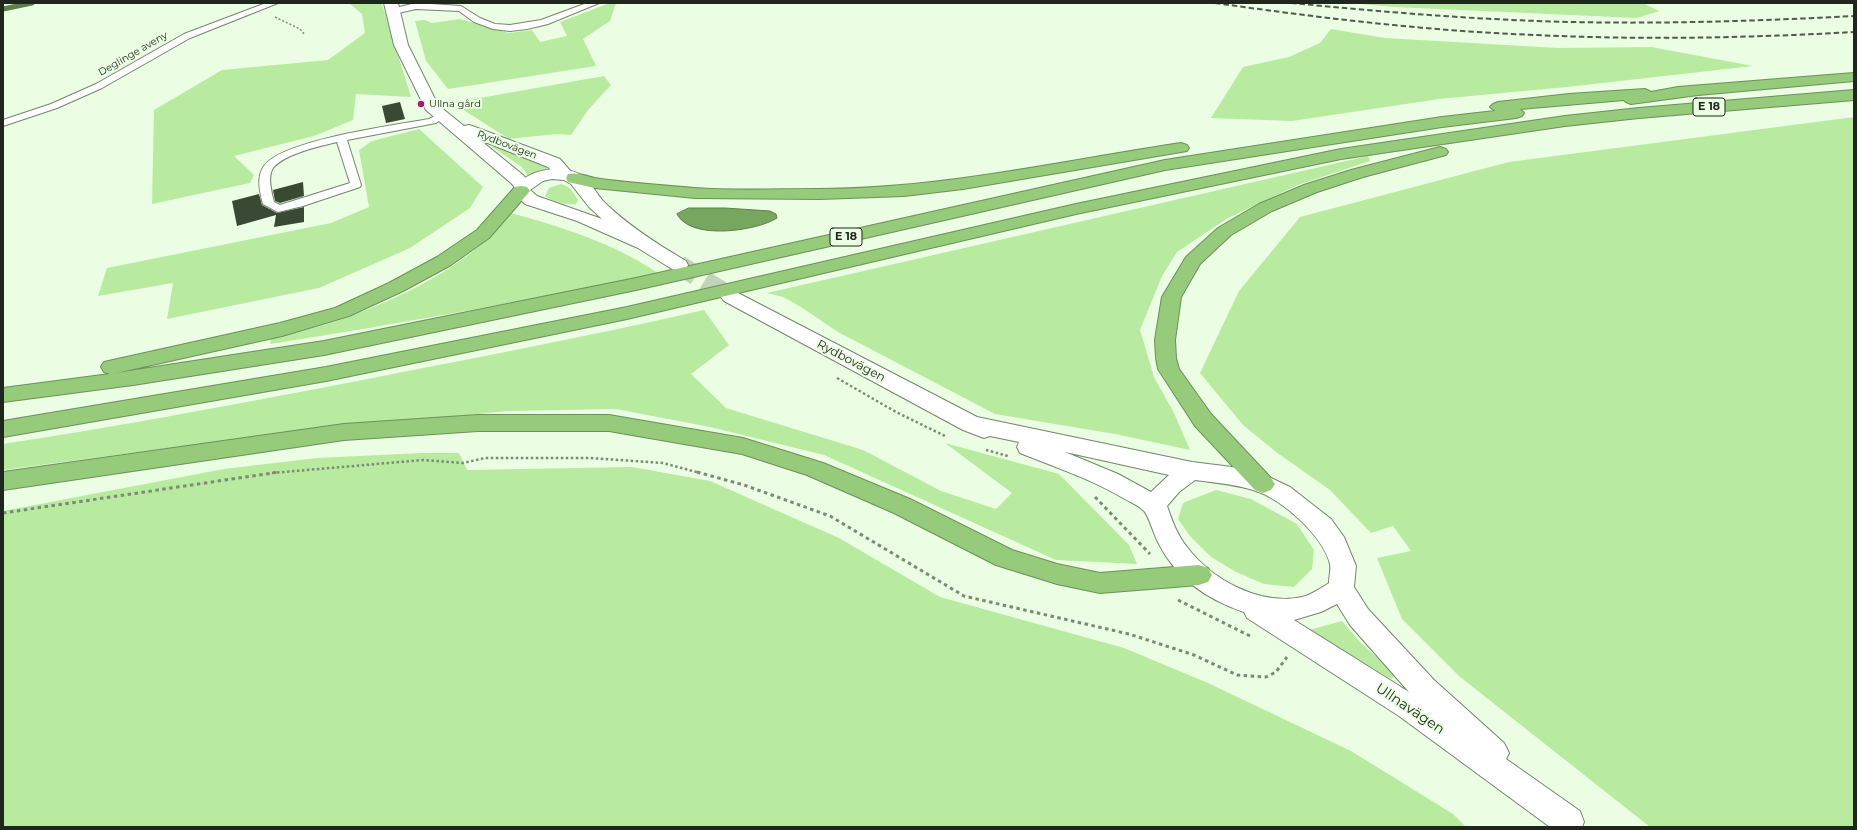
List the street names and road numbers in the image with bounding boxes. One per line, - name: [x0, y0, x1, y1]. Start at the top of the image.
- street label: Deglinge aveny: [96, 29, 170, 79]
- road number: E 18: [1693, 98, 1725, 116]
- street label: Rydbovägen: [475, 128, 539, 162]
- road number: E 18: [830, 228, 862, 246]
- street label: Rydbovägen: [814, 337, 888, 385]
- street label: Ullnavägen: [1372, 680, 1448, 738]

